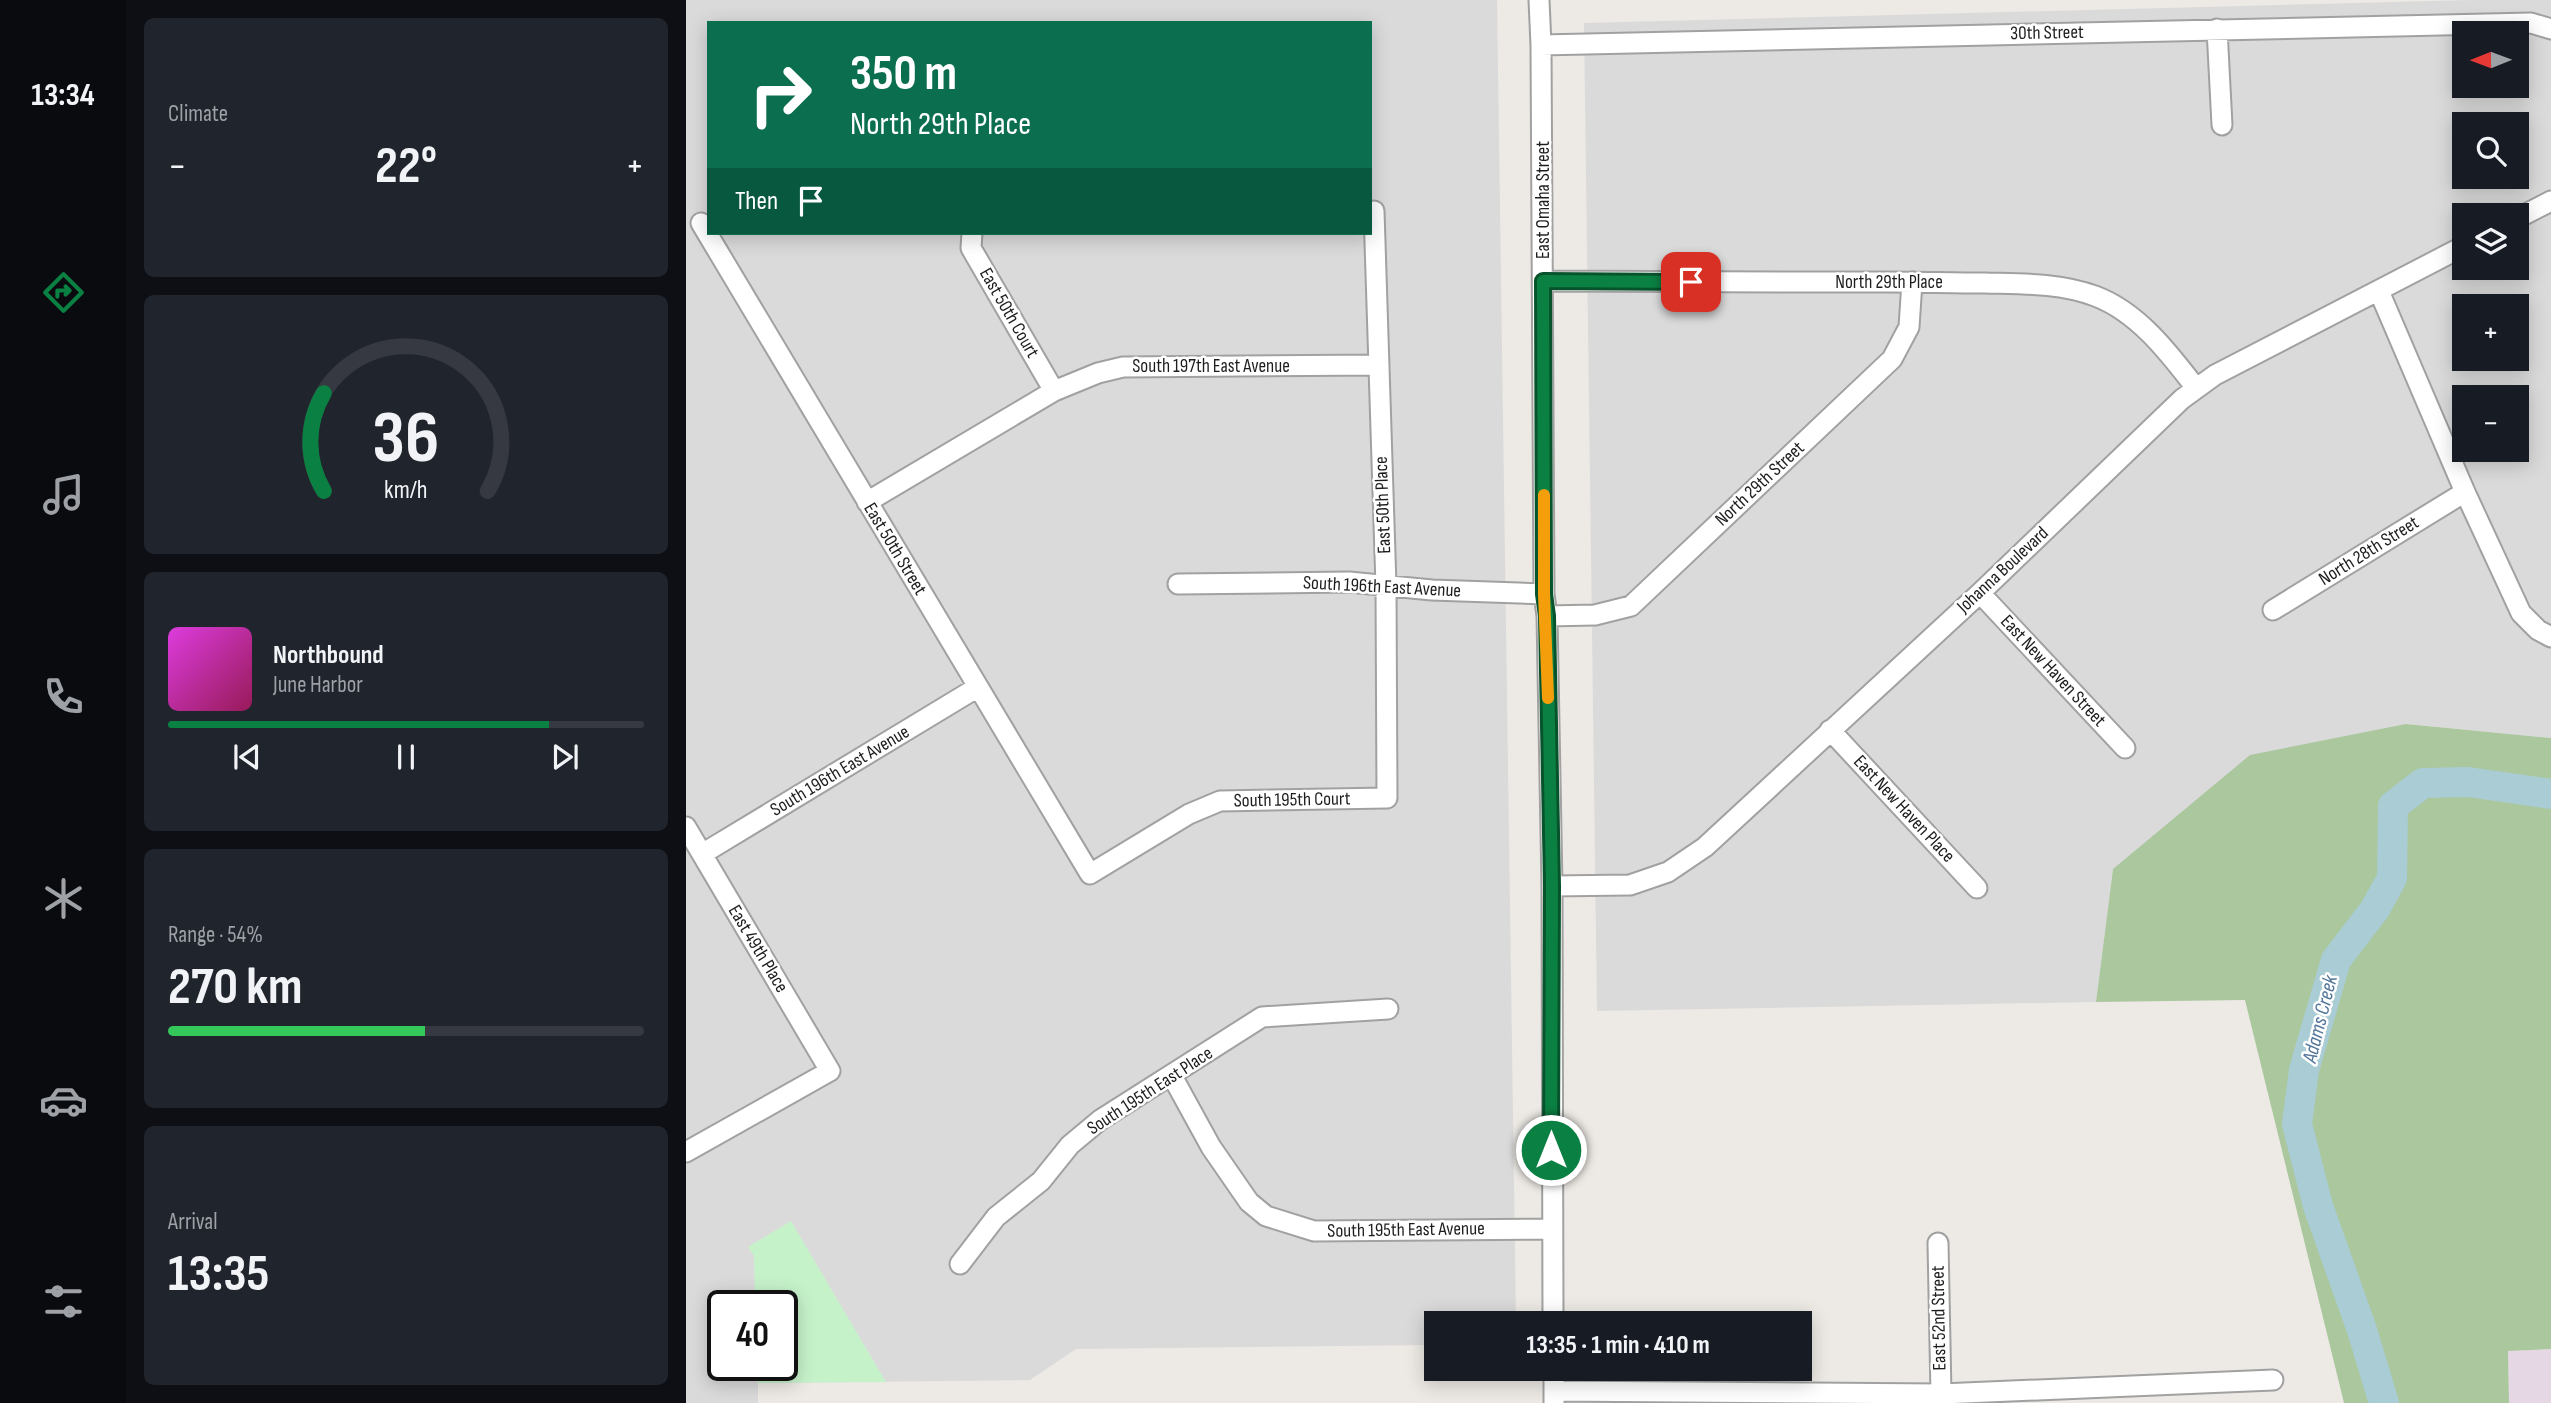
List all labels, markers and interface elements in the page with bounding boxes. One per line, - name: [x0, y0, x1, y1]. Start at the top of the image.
- street label: 30th Street: [2010, 21, 2084, 45]
- north arrow: [2452, 21, 2529, 98]
- map controls: [2452, 21, 2529, 462]
- text: 350 m: [850, 45, 957, 104]
- icon: right: [735, 49, 826, 140]
- text: 13:34: [31, 76, 95, 115]
- text: Climate: [168, 100, 228, 128]
- text: North 29th Place: [850, 105, 1031, 144]
- button: search: [2452, 112, 2529, 189]
- text: 22°: [375, 135, 437, 198]
- street label: East Omaha Street: [1532, 141, 1555, 259]
- text: −: [168, 144, 187, 189]
- text: +: [625, 144, 644, 189]
- icon: arrive: [792, 182, 830, 220]
- text: Then: [735, 186, 778, 217]
- button: layers: [2452, 203, 2529, 280]
- pin: [1661, 252, 1721, 312]
- icon: arrive: [1672, 263, 1710, 301]
- street label: East 50th Court: [974, 264, 1044, 362]
- icon: directions: [39, 268, 88, 317]
- street label: North 29th Place: [1835, 271, 1943, 294]
- button: +: [2452, 294, 2529, 371]
- street label: South 197th East Avenue: [1132, 355, 1290, 378]
- button: −: [2452, 385, 2529, 462]
- text: 36: [373, 395, 439, 483]
- street label: North 29th Street: [1711, 437, 1810, 531]
- street label: East 50th Place: [1370, 456, 1396, 554]
- icon: music: [39, 470, 88, 519]
- text: km/h: [384, 474, 428, 505]
- street label: East 50th Street: [858, 499, 932, 600]
- street label: North 28th Street: [2315, 511, 2423, 591]
- street label: Johanna Boulevard: [1952, 522, 2053, 619]
- street label: South 196th East Avenue: [1302, 571, 1462, 603]
- street label: East New Haven Street: [1995, 610, 2111, 732]
- text: Northbound: [273, 640, 384, 671]
- text: June Harbor: [273, 671, 363, 699]
- icon: phone: [39, 672, 88, 721]
- street label: South 196th East Avenue: [766, 720, 914, 822]
- icon: previous: [228, 738, 266, 776]
- icon: pause: [387, 738, 425, 776]
- icon: next: [546, 738, 584, 776]
- street label: East New Haven Place: [1848, 751, 1960, 867]
- street label: South 195th Court: [1233, 787, 1351, 813]
- icon: climate: [39, 874, 88, 923]
- street label: East 49th Place: [723, 901, 793, 997]
- text: Range · 54%: [168, 921, 263, 949]
- text: 270 km: [168, 956, 303, 1019]
- water label: Adams Creek: [2297, 972, 2343, 1066]
- street label: South 195th East Place: [1083, 1042, 1217, 1140]
- icon: car: [39, 1076, 88, 1125]
- position arrow: [1514, 1113, 1588, 1187]
- text: Arrival: [168, 1208, 217, 1236]
- street label: South 195th East Avenue: [1327, 1217, 1485, 1243]
- text: 13:35: [168, 1243, 269, 1306]
- street label: East 52nd Street: [1927, 1265, 1951, 1371]
- icon: filters: [39, 1277, 88, 1326]
- speed limit sign: 40: [707, 1290, 798, 1381]
- text: 13:35 · 1 min · 410 m: [1526, 1330, 1710, 1361]

